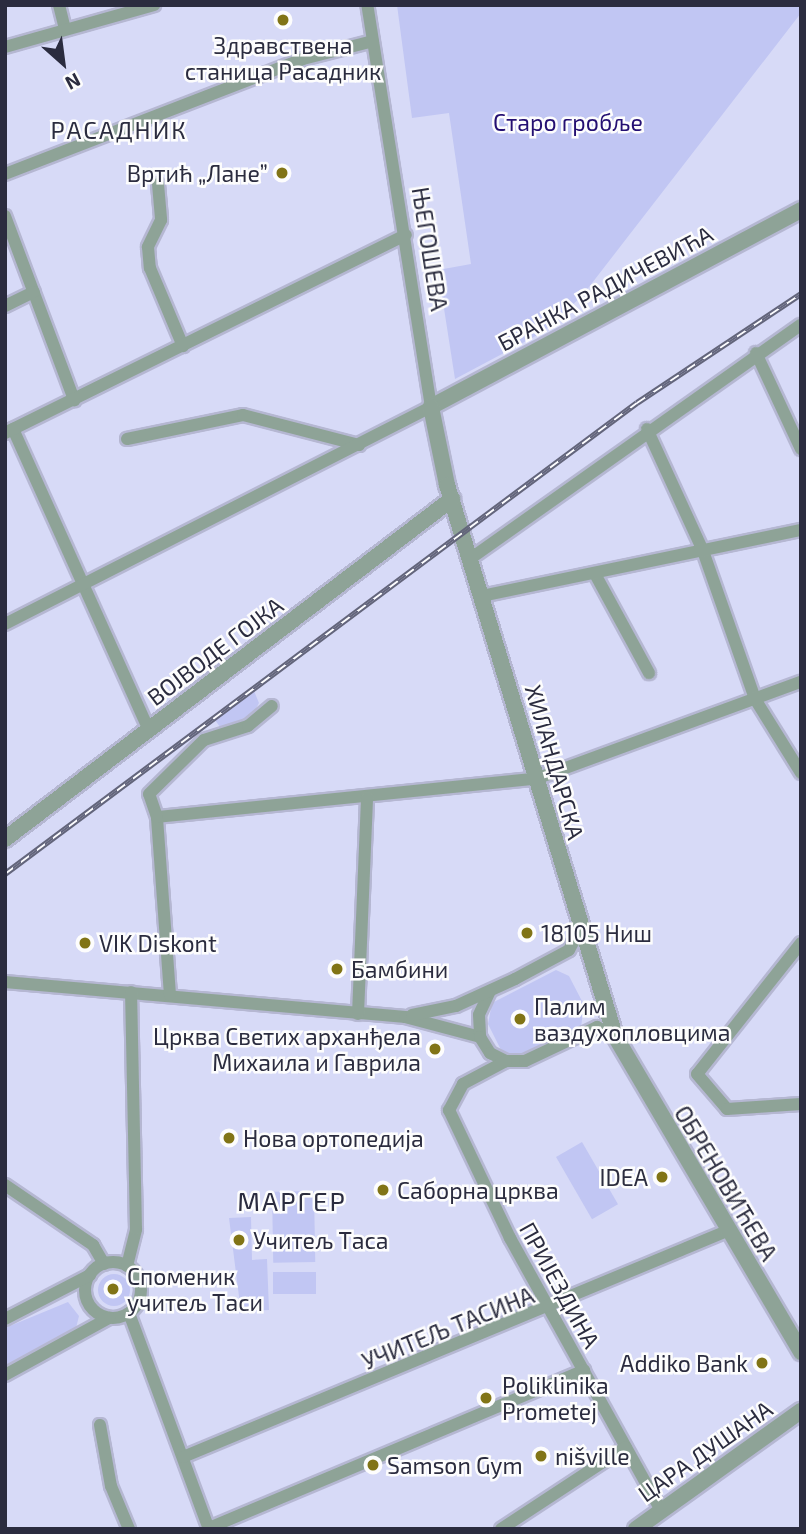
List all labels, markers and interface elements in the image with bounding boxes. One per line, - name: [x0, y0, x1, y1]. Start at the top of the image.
- marker: Здравствена станица Расадник: [275, 12, 291, 28]
- north arrow: [28, 28, 98, 98]
- place label: Здравствена станица Расадник: [185, 31, 381, 85]
- text: N: [62, 69, 85, 95]
- park label: Старо гробље: [493, 108, 643, 136]
- district label: РАСАДНИК: [51, 116, 187, 144]
- place label: Вртић „Лане”: [127, 159, 268, 187]
- marker: Вртић „Лане”: [274, 165, 290, 181]
- street label: ЊЕГОШЕВА: [407, 185, 453, 313]
- street label: БРАНКА РАДИЧЕВИЋА: [493, 220, 717, 356]
- street label: ВОЈВОДЕ ГОЈКА: [142, 591, 288, 711]
- street label: ХИЛАНДАРСКА: [520, 681, 590, 843]
- place label: 18105 Ниш: [541, 919, 652, 947]
- marker: 18105 Ниш: [519, 925, 535, 941]
- place label: VIK Diskont: [99, 929, 217, 957]
- marker: VIK Diskont: [77, 935, 93, 951]
- place label: Бамбини: [351, 955, 448, 983]
- marker: Бамбини: [329, 961, 345, 977]
- place label: Палим ваздухопловцима: [534, 992, 730, 1046]
- marker: Палим ваздухопловцима: [512, 1011, 528, 1027]
- place label: Црква Светих арханђела Михаила и Гаврила: [153, 1022, 421, 1076]
- marker: Црква Светих арханђела Михаила и Гаврила: [427, 1041, 443, 1057]
- street label: ОБРЕНОВИЋЕВА: [669, 1101, 783, 1265]
- place label: Нова ортопедија: [243, 1124, 424, 1152]
- marker: Нова ортопедија: [221, 1130, 237, 1146]
- place label: IDEA: [600, 1163, 648, 1191]
- marker: IDEA: [654, 1169, 670, 1185]
- place label: Саборна црква: [397, 1176, 559, 1204]
- marker: Саборна црква: [375, 1182, 391, 1198]
- district label: МАРГЕР: [238, 1185, 346, 1217]
- street label: ПРИЈЕЗДИНА: [514, 1217, 606, 1353]
- place label: Учитељ Таса: [253, 1226, 389, 1254]
- marker: Учитељ Таса: [231, 1232, 247, 1248]
- place label: Споменик учитељ Таси: [127, 1262, 263, 1316]
- marker: Споменик учитељ Таси: [105, 1281, 121, 1297]
- street label: УЧИТЕЉ ТАСИНА: [358, 1281, 538, 1375]
- place label: Addiko Bank: [620, 1349, 748, 1377]
- marker: Addiko Bank: [754, 1355, 770, 1371]
- place label: Poliklinika Prometej: [502, 1371, 609, 1425]
- marker: Poliklinika Prometej: [476, 1388, 496, 1408]
- street label: ЦАРА ДУШАНА: [633, 1395, 777, 1507]
- place label: nišville: [555, 1442, 630, 1470]
- marker: nišville: [533, 1448, 549, 1464]
- place label: Samson Gym: [387, 1451, 523, 1479]
- marker: Samson Gym: [365, 1457, 381, 1473]

